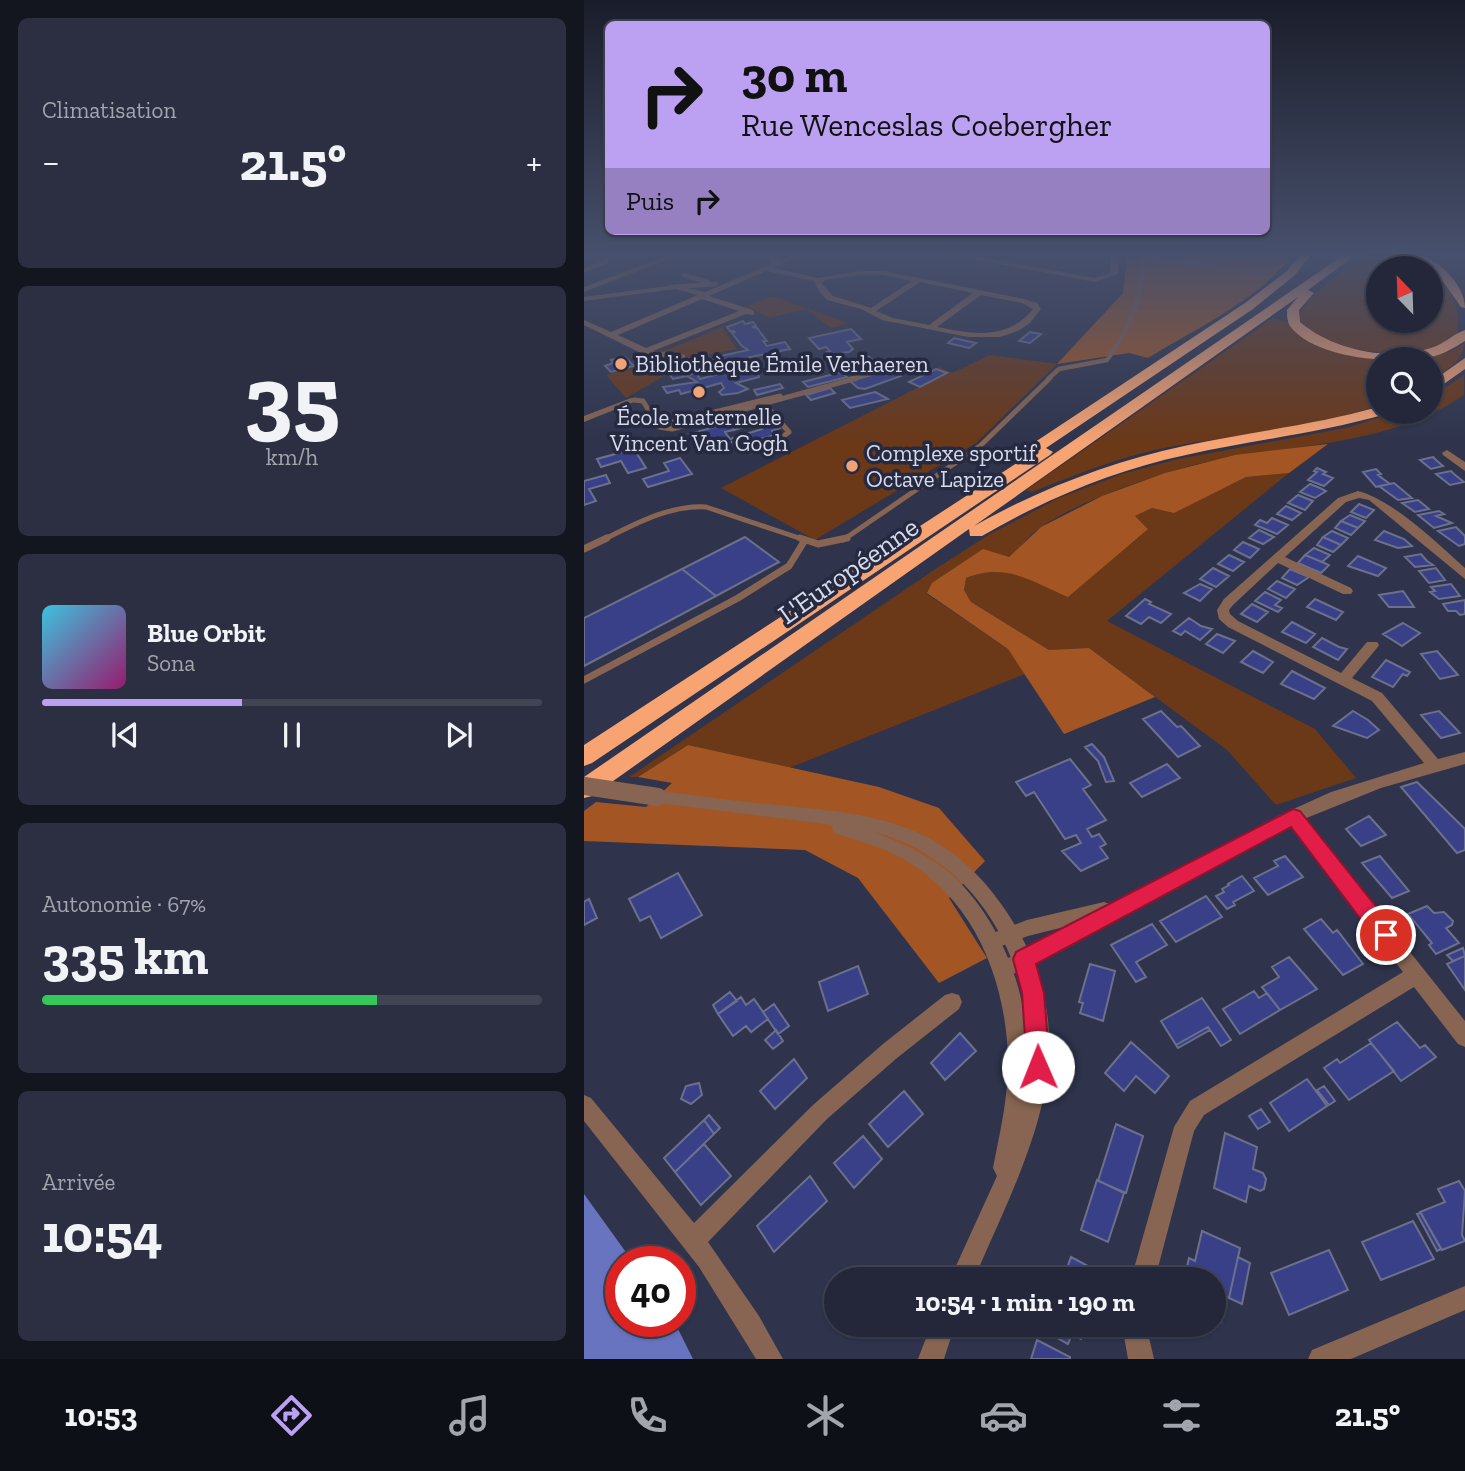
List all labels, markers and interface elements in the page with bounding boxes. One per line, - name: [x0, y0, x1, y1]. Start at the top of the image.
- text: 30 m: [741, 46, 847, 105]
- icon: right: [626, 49, 717, 140]
- text: Climatisation: [42, 96, 176, 124]
- text: Rue Wenceslas Coebergher: [741, 106, 1112, 144]
- text: 21.5°: [239, 131, 346, 193]
- text: −: [42, 139, 60, 185]
- text: +: [526, 139, 542, 185]
- icon: right: [688, 182, 726, 220]
- text: Puis: [626, 185, 674, 217]
- north arrow: [1366, 256, 1443, 332]
- map controls: [1366, 256, 1443, 424]
- text: 35: [244, 343, 340, 452]
- button: search: [1366, 347, 1443, 424]
- place label: Bibliothèque Émile Verhaeren: [635, 350, 929, 378]
- marker: Bibliothèque Émile Verhaeren: [613, 356, 629, 372]
- marker: École maternelle Vincent Van Gogh: [691, 384, 707, 400]
- place label: École maternelle Vincent Van Gogh: [609, 403, 788, 457]
- place label: Complexe sportif Octave Lapize: [866, 439, 1037, 493]
- text: km/h: [266, 443, 318, 471]
- marker: Complexe sportif Octave Lapize: [844, 458, 860, 474]
- street label: L'Européenne: [772, 510, 925, 631]
- text: Blue Orbit: [147, 617, 266, 649]
- text: Sona: [147, 649, 195, 677]
- icon: previous: [106, 716, 144, 754]
- icon: pause: [273, 716, 311, 754]
- icon: next: [440, 716, 478, 754]
- text: Autonomie · 67%: [42, 890, 206, 918]
- pin: [1356, 905, 1416, 965]
- icon: arrive: [1367, 916, 1405, 954]
- text: 335 km: [42, 925, 209, 987]
- position arrow: [1001, 1030, 1075, 1104]
- text: Arrivée: [42, 1168, 115, 1196]
- text: 10:54: [42, 1203, 163, 1265]
- speed limit sign: 40: [605, 1246, 696, 1337]
- text: 10:54 · 1 min · 190 m: [915, 1286, 1135, 1318]
- icon: directions: [267, 1391, 316, 1440]
- icon: music: [445, 1391, 494, 1440]
- icon: phone: [623, 1391, 672, 1440]
- icon: climate: [801, 1391, 850, 1440]
- icon: car: [979, 1391, 1028, 1440]
- icon: filters: [1157, 1391, 1206, 1440]
- text: 10:53: [65, 1396, 138, 1434]
- text: 21.5°: [1335, 1396, 1400, 1434]

